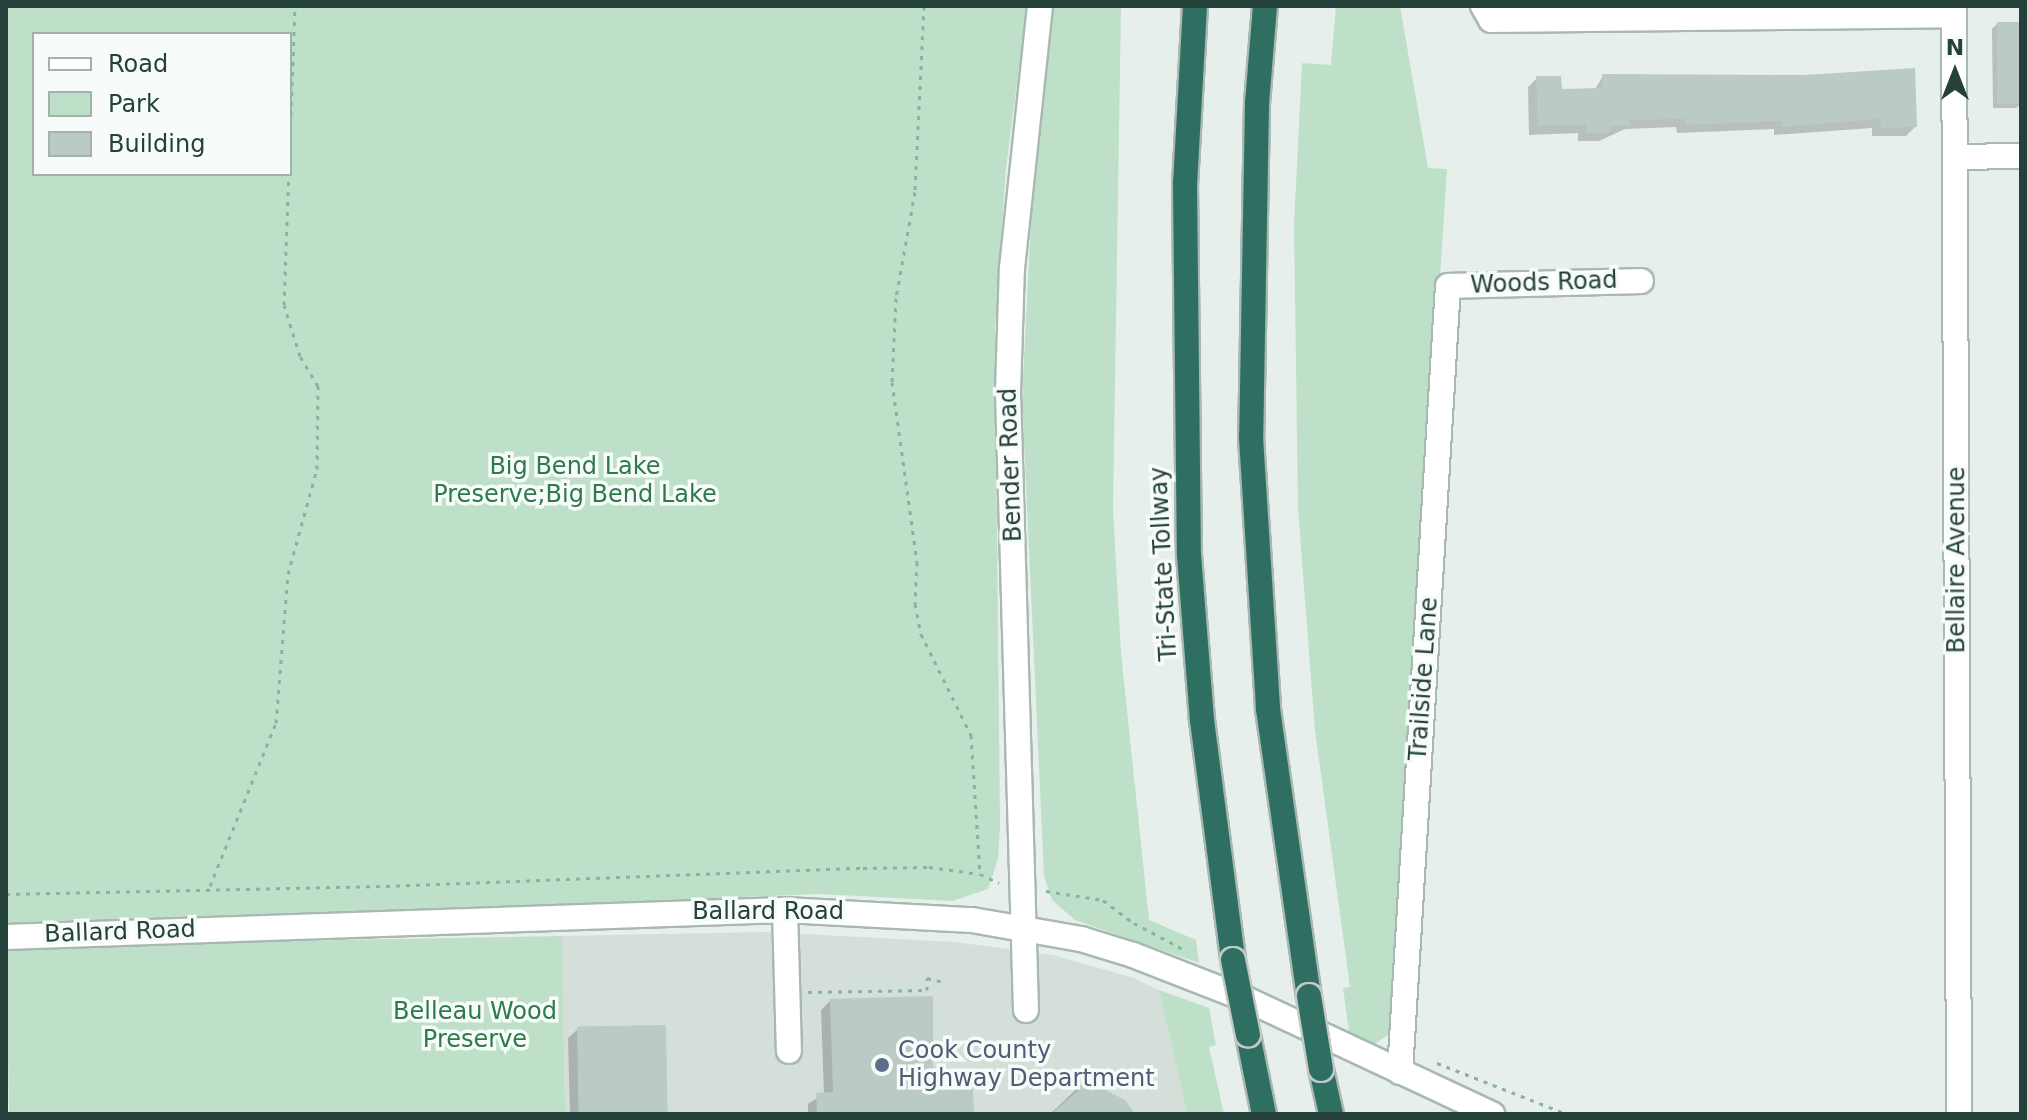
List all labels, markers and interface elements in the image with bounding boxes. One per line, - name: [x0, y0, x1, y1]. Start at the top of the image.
- legend: [32, 32, 292, 176]
- north arrow: [1915, 32, 1995, 112]
- text: N: [1946, 35, 1964, 60]
- text: Road: [108, 50, 168, 78]
- text: Park: [108, 90, 160, 118]
- text: Building: [108, 130, 205, 158]
- street label: Woods Road: [1470, 266, 1618, 300]
- street label: Bender Road: [994, 387, 1028, 543]
- park label: Big Bend Lake Preserve;Big Bend Lake: [433, 453, 717, 509]
- street label: Tri-State Tollway: [1145, 466, 1183, 662]
- street label: Bellaire Avenue: [1943, 467, 1971, 653]
- street label: Trailside Lane: [1404, 596, 1444, 762]
- street label: Ballard Road: [692, 898, 844, 926]
- street label: Ballard Road: [44, 915, 196, 949]
- park label: Belleau Wood Preserve: [393, 998, 557, 1054]
- place label: Cook County Highway Department: [898, 1037, 1155, 1093]
- marker: Cook County Highway Department: [873, 1056, 891, 1074]

